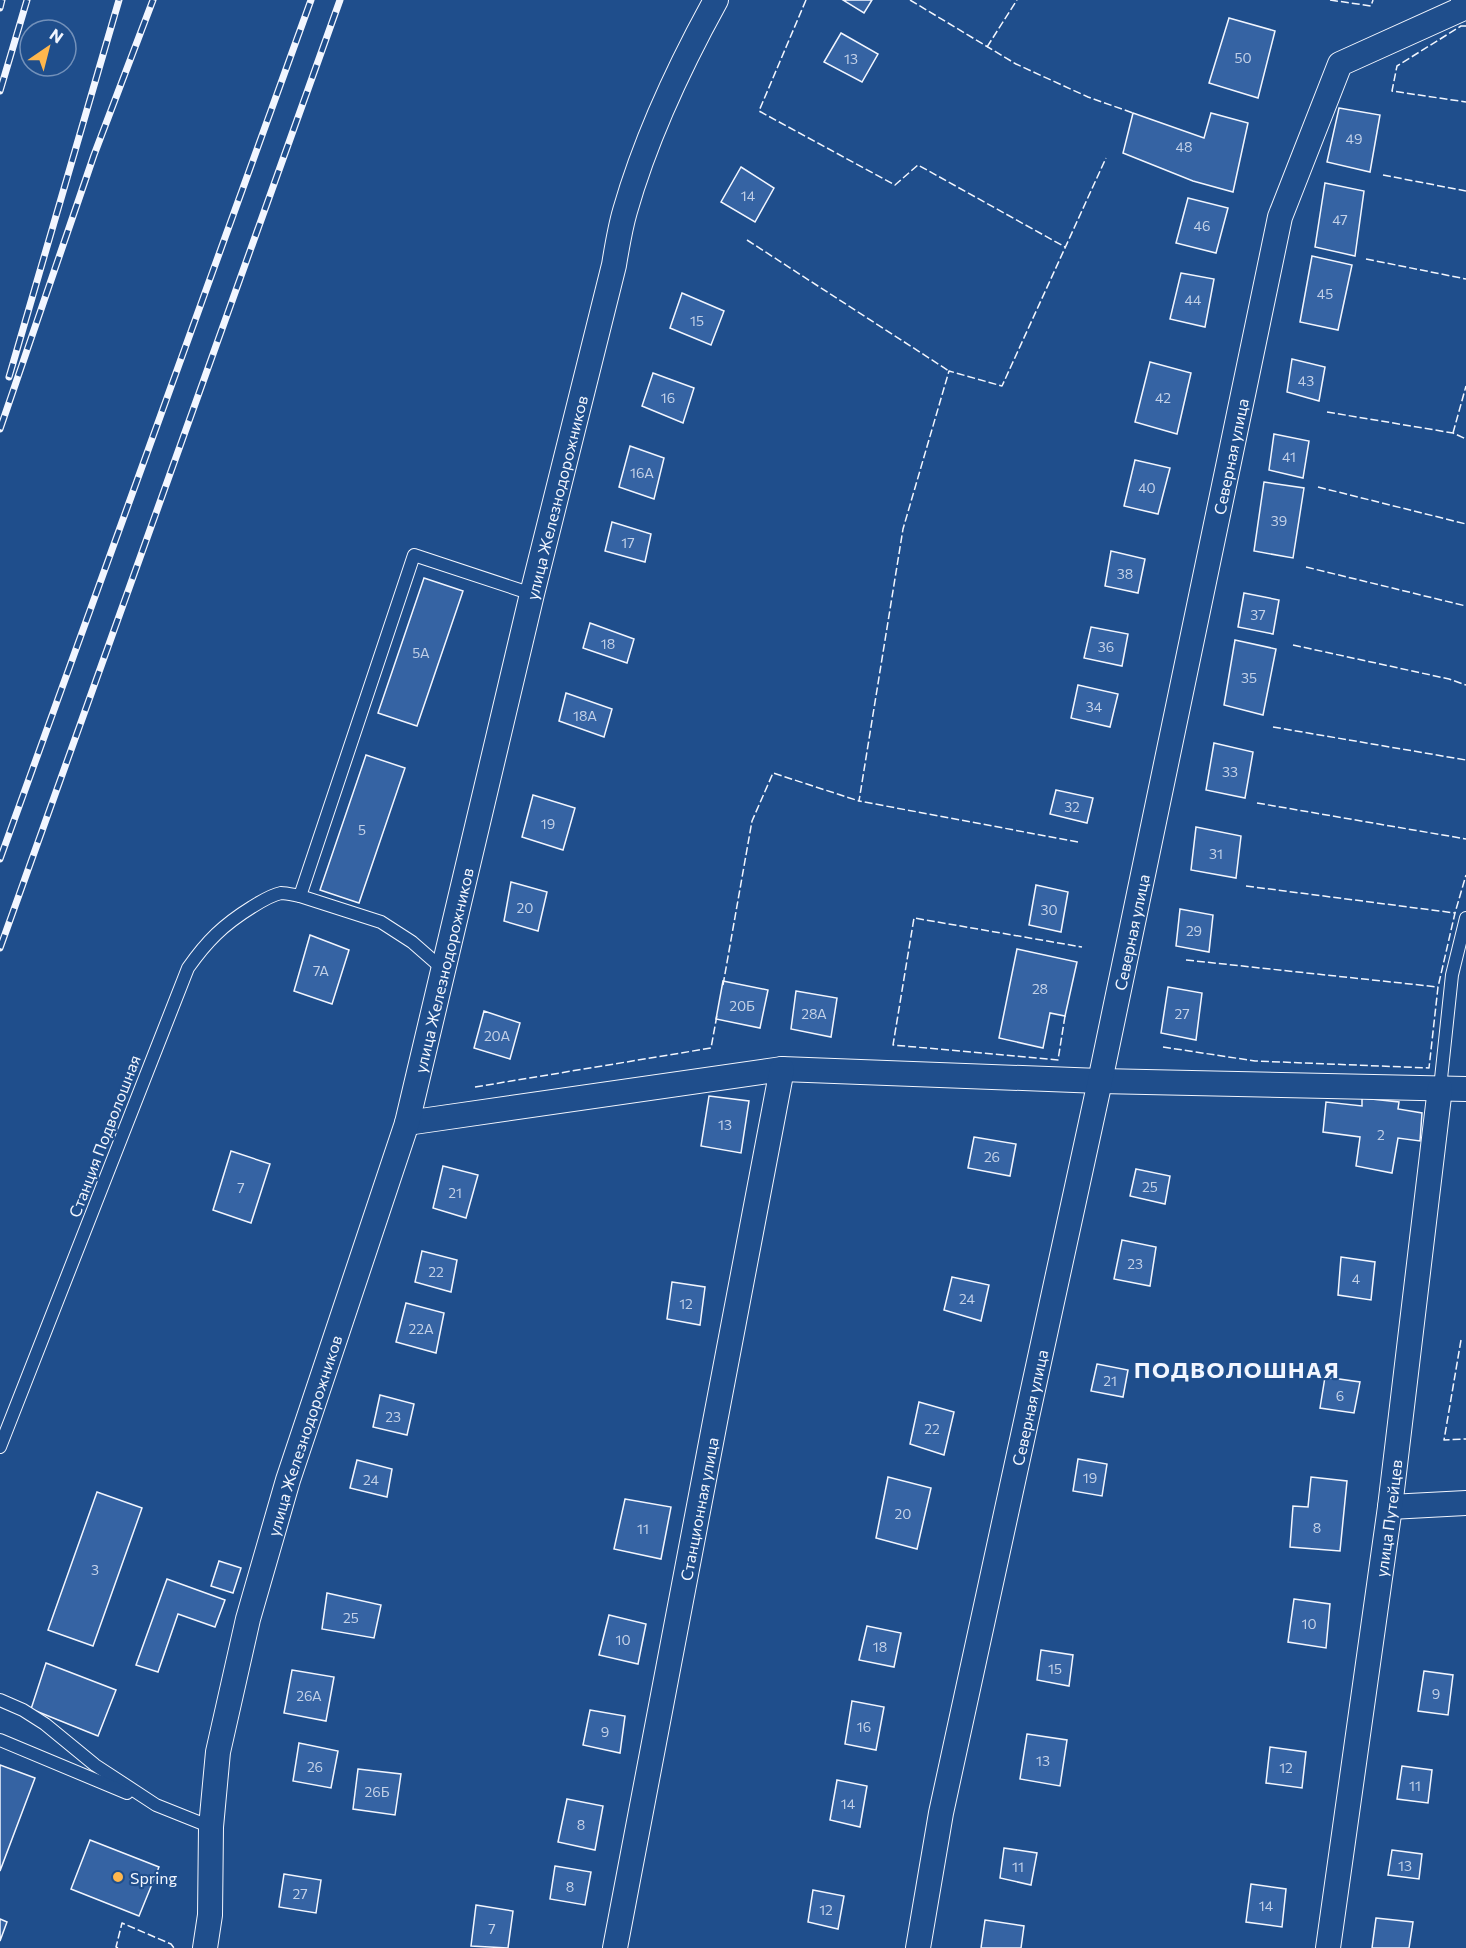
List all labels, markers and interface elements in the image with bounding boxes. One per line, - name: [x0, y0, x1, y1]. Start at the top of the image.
- north arrow: [18, 18, 78, 78]
- text: N: [47, 24, 67, 47]
- house number: 50: [1234, 49, 1252, 66]
- house number: 13: [844, 50, 858, 67]
- house number: 49: [1346, 130, 1362, 147]
- house number: 48: [1176, 138, 1192, 155]
- house number: 14: [741, 187, 756, 204]
- house number: 47: [1332, 211, 1348, 228]
- house number: 46: [1194, 217, 1210, 234]
- house number: 45: [1317, 285, 1333, 302]
- house number: 44: [1185, 291, 1202, 308]
- house number: 15: [690, 312, 704, 329]
- house number: 43: [1298, 372, 1314, 389]
- house number: 16: [661, 389, 675, 406]
- house number: 42: [1155, 389, 1171, 406]
- street label: улица Железнодорожников: [521, 393, 591, 602]
- street label: Северная улица: [1209, 397, 1251, 516]
- house number: 41: [1282, 448, 1296, 465]
- house number: 16А: [630, 464, 654, 481]
- house number: 40: [1138, 479, 1156, 496]
- house number: 39: [1271, 512, 1287, 529]
- house number: 17: [621, 534, 635, 551]
- house number: 38: [1117, 565, 1133, 582]
- house number: 37: [1250, 606, 1266, 623]
- house number: 18: [601, 635, 615, 652]
- house number: 36: [1098, 638, 1114, 655]
- house number: 5А: [412, 644, 430, 661]
- house number: 35: [1241, 669, 1257, 686]
- house number: 34: [1086, 698, 1103, 715]
- house number: 18А: [573, 707, 597, 724]
- house number: 33: [1222, 763, 1238, 780]
- house number: 32: [1064, 798, 1080, 815]
- house number: 19: [541, 815, 555, 832]
- house number: 5: [358, 821, 366, 838]
- house number: 31: [1209, 845, 1223, 862]
- street label: улица Железнодорожников: [410, 866, 477, 1075]
- street label: Северная улица: [1110, 872, 1152, 992]
- house number: 20: [517, 899, 533, 916]
- house number: 30: [1040, 901, 1058, 918]
- house number: 29: [1186, 922, 1202, 939]
- house number: 7А: [313, 962, 329, 979]
- house number: 28: [1032, 980, 1048, 997]
- house number: 20Б: [729, 997, 755, 1014]
- house number: 28А: [801, 1005, 827, 1022]
- house number: 27: [1174, 1005, 1190, 1022]
- house number: 20А: [484, 1027, 510, 1044]
- street label: Станция Подволошная: [64, 1052, 144, 1220]
- house number: 13: [718, 1116, 732, 1133]
- house number: 2: [1377, 1126, 1385, 1143]
- house number: 26: [984, 1148, 1000, 1165]
- house number: 25: [1142, 1178, 1158, 1195]
- house number: 7: [237, 1179, 245, 1196]
- house number: 21: [448, 1184, 462, 1201]
- house number: 23: [1127, 1255, 1143, 1272]
- house number: 22: [428, 1263, 444, 1280]
- house number: 4: [1352, 1270, 1361, 1287]
- house number: 24: [959, 1290, 976, 1307]
- house number: 12: [679, 1295, 693, 1312]
- house number: 22А: [408, 1320, 434, 1337]
- street label: улица Железнодорожников: [263, 1332, 345, 1538]
- street label: Северная улица: [1007, 1348, 1051, 1467]
- district label: ПОДВОЛОШНАЯ: [1134, 1356, 1340, 1383]
- house number: 21: [1103, 1372, 1117, 1389]
- house number: 6: [1336, 1387, 1344, 1404]
- house number: 23: [385, 1408, 401, 1425]
- house number: 22: [924, 1420, 940, 1437]
- street label: Станционная улица: [676, 1436, 721, 1582]
- street label: улица Путейцев: [1371, 1458, 1405, 1578]
- house number: 19: [1083, 1469, 1097, 1486]
- house number: 24: [363, 1471, 380, 1488]
- house number: 20: [895, 1505, 911, 1522]
- house number: 8: [1313, 1519, 1321, 1536]
- house number: 11: [637, 1520, 649, 1537]
- house number: 3: [91, 1561, 99, 1578]
- house number: 25: [343, 1609, 359, 1626]
- house number: 10: [1301, 1615, 1317, 1632]
- house number: 10: [615, 1631, 631, 1648]
- house number: 18: [873, 1638, 887, 1655]
- house number: 15: [1048, 1660, 1062, 1677]
- house number: 9: [1432, 1685, 1440, 1702]
- house number: 26А: [296, 1687, 322, 1704]
- house number: 16: [857, 1718, 871, 1735]
- house number: 9: [601, 1723, 609, 1740]
- house number: 13: [1036, 1752, 1050, 1769]
- house number: 26: [307, 1758, 323, 1775]
- house number: 12: [1279, 1759, 1293, 1776]
- house number: 11: [1409, 1777, 1421, 1794]
- house number: 26Б: [364, 1783, 390, 1800]
- house number: 14: [841, 1795, 856, 1812]
- house number: 8: [577, 1816, 585, 1833]
- house number: 13: [1398, 1857, 1412, 1874]
- house number: 11: [1012, 1858, 1024, 1875]
- place label: Spring: [130, 1868, 178, 1887]
- marker: Spring: [111, 1870, 125, 1884]
- house number: 8: [566, 1878, 574, 1895]
- house number: 27: [292, 1885, 308, 1902]
- house number: 14: [1259, 1897, 1274, 1914]
- house number: 12: [819, 1901, 833, 1918]
- house number: 7: [488, 1920, 496, 1937]

